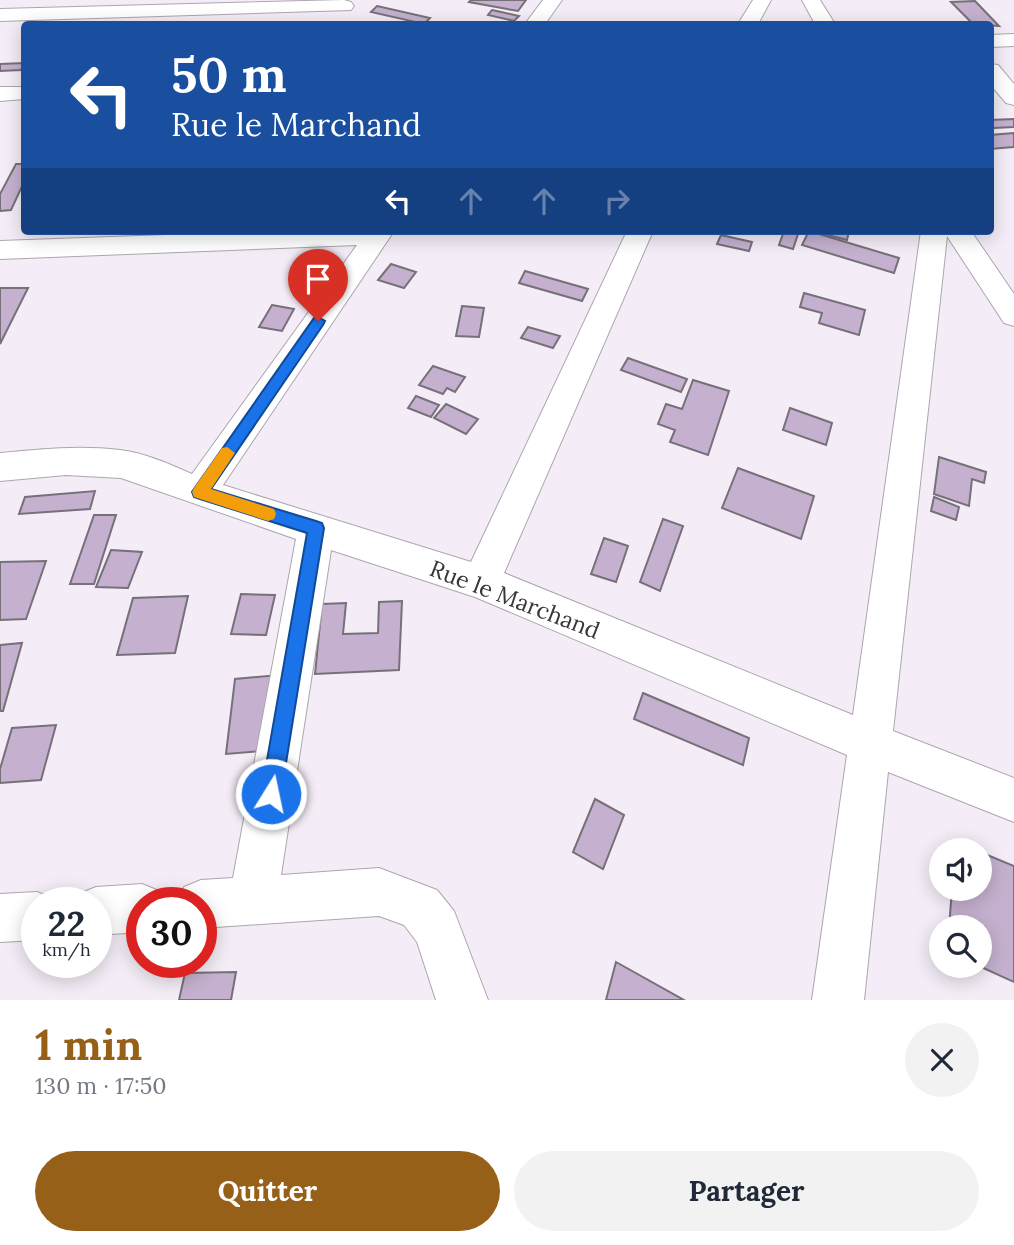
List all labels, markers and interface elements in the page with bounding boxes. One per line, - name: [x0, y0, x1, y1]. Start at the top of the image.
- text: 50 m: [171, 43, 287, 105]
- icon: left: [56, 49, 147, 140]
- text: Rue le Marchand: [171, 104, 421, 145]
- icon: left: [379, 182, 417, 220]
- icon: ahead: [452, 182, 490, 220]
- icon: ahead: [525, 182, 563, 220]
- icon: right: [598, 182, 636, 220]
- pin: [288, 249, 348, 321]
- icon: arrive: [299, 260, 337, 298]
- street label: Rue le Marchand: [426, 553, 604, 645]
- position arrow: [234, 757, 308, 831]
- map controls: [929, 838, 992, 978]
- button: sound: [929, 838, 992, 901]
- speed limit sign: 30: [126, 887, 217, 978]
- text: 22: [48, 901, 85, 946]
- button: search: [929, 915, 992, 978]
- text: km/h: [42, 938, 91, 961]
- text: 1 min: [35, 1018, 142, 1072]
- button: close: [905, 1023, 979, 1097]
- text: 130 m · 17:50: [35, 1071, 166, 1100]
- button: Quitter: [35, 1151, 500, 1231]
- button: Partager: [514, 1151, 979, 1231]

